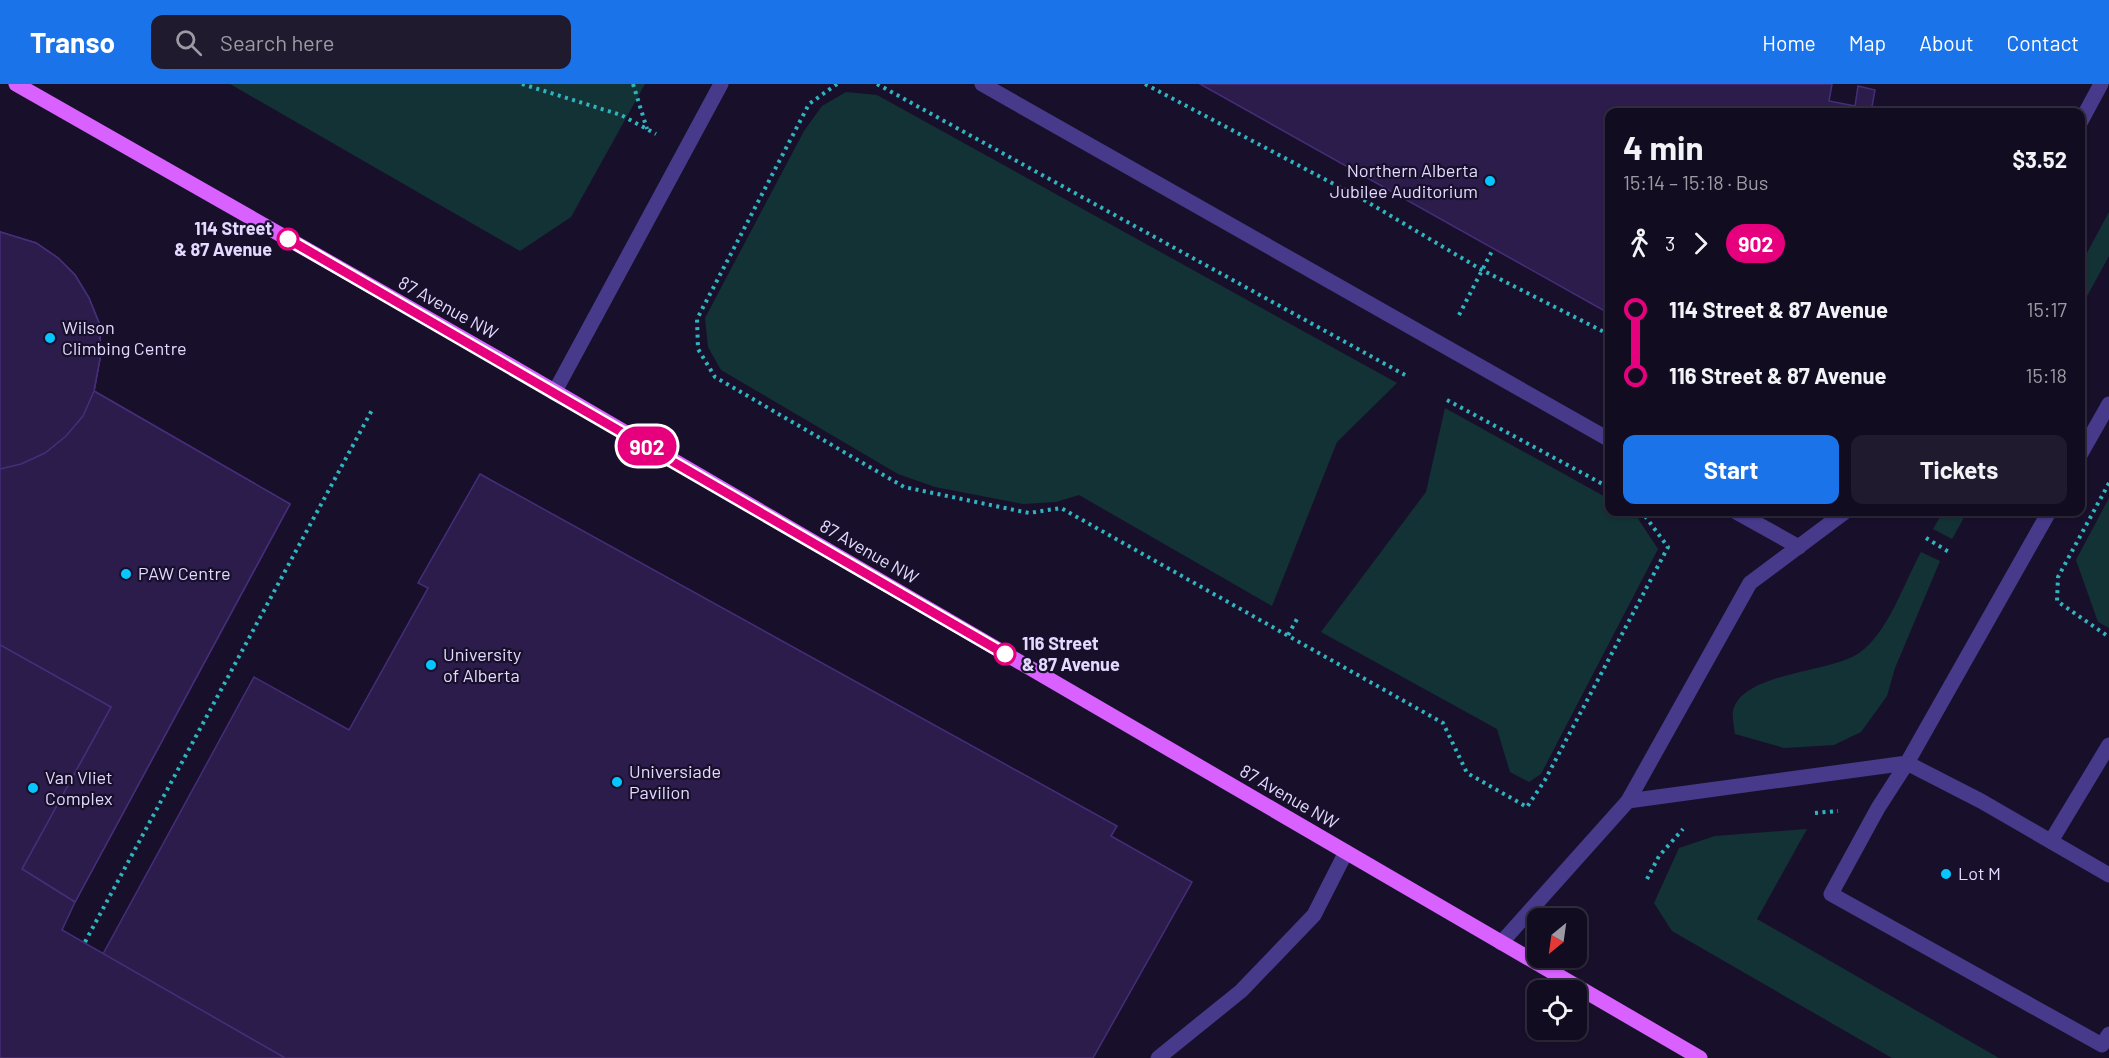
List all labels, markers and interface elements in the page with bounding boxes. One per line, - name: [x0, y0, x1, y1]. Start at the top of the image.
- search box: [151, 15, 571, 69]
- text: Transo: [30, 25, 115, 59]
- icon: search: [172, 26, 205, 59]
- text: Search here: [220, 29, 334, 55]
- text: Home: [1762, 30, 1816, 55]
- text: Map: [1849, 30, 1886, 55]
- text: About: [1919, 30, 1974, 55]
- text: Contact: [2007, 30, 2079, 55]
- text: 4 min: [1623, 127, 1704, 167]
- text: $3.52: [2012, 146, 2067, 172]
- place label: Northern Alberta Jubilee Auditorium: [1330, 159, 1478, 202]
- text: 15:14 – 15:18 · Bus: [1623, 170, 1768, 194]
- marker: Northern Alberta Jubilee Auditorium: [1483, 174, 1497, 188]
- place label: 114 Street & 87 Avenue: [174, 217, 272, 260]
- icon: walk: [1623, 227, 1656, 260]
- icon: forward: [1684, 227, 1717, 260]
- marker: 114 Street & 87 Avenue: [277, 228, 299, 250]
- text: 3: [1665, 231, 1675, 255]
- text: 902: [1738, 231, 1773, 256]
- street label: 87 Avenue NW: [395, 271, 502, 344]
- text: 114 Street & 87 Avenue: [1669, 296, 1888, 322]
- text: 15:17: [2026, 297, 2067, 321]
- place label: Wilson Climbing Centre: [62, 316, 187, 359]
- marker: Wilson Climbing Centre: [43, 331, 57, 345]
- text: 116 Street & 87 Avenue: [1669, 362, 1887, 388]
- text: 15:18: [2026, 363, 2067, 387]
- line badge: 902: [612, 426, 682, 466]
- text: 902: [630, 434, 664, 459]
- button: Start: [1623, 435, 1839, 504]
- button: Tickets: [1851, 435, 2067, 504]
- street label: 87 Avenue NW: [816, 514, 923, 588]
- place label: PAW Centre: [138, 562, 231, 584]
- marker: PAW Centre: [119, 567, 133, 581]
- place label: 116 Street & 87 Avenue: [1022, 632, 1120, 675]
- place label: University of Alberta: [443, 643, 521, 686]
- marker: 116 Street & 87 Avenue: [994, 643, 1016, 665]
- marker: University of Alberta: [424, 658, 438, 672]
- street label: 87 Avenue NW: [1236, 759, 1343, 833]
- place label: Universiade Pavilion: [629, 760, 721, 803]
- place label: Van Vliet Complex: [45, 766, 113, 809]
- marker: Universiade Pavilion: [610, 775, 624, 789]
- marker: Van Vliet Complex: [26, 781, 40, 795]
- place label: Lot M: [1958, 862, 2001, 884]
- marker: Lot M: [1939, 867, 1953, 881]
- north arrow: [1527, 908, 1587, 968]
- map controls: [1527, 908, 1587, 1040]
- button: locate: [1527, 980, 1587, 1040]

